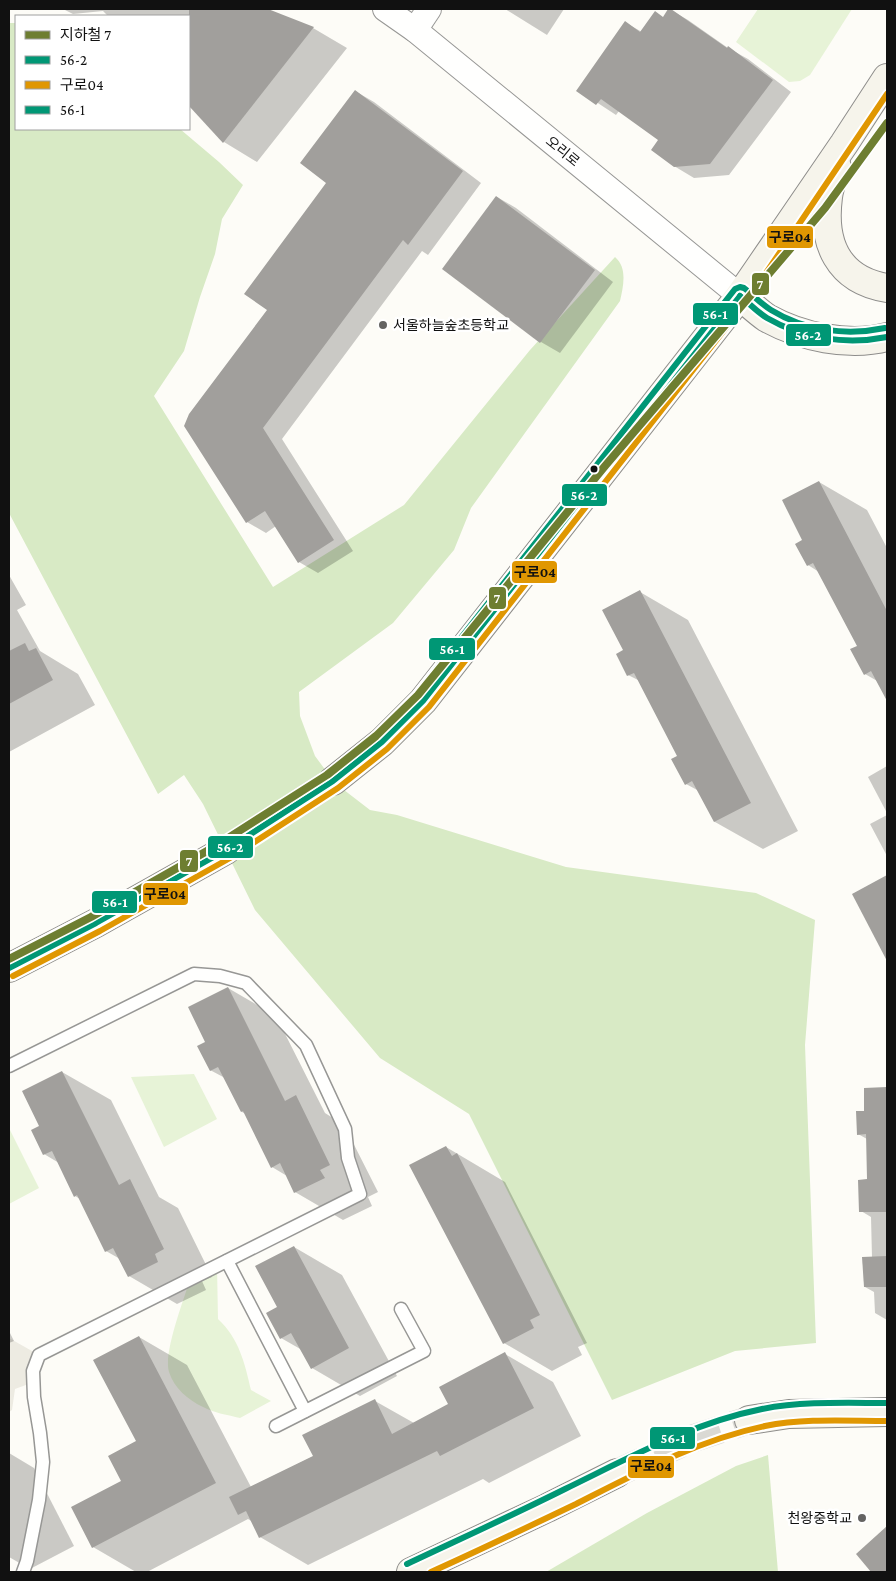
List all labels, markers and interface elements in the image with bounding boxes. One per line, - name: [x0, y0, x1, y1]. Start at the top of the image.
- legend: [15, 15, 190, 130]
- text: 지하철 7: [60, 27, 111, 43]
- text: 56-2: [60, 52, 87, 68]
- text: 구로04: [60, 77, 104, 93]
- text: 56-1: [60, 102, 85, 118]
- street label: 오리로: [543, 133, 583, 169]
- line badge: 구로04: [766, 225, 814, 249]
- text: 구로04: [769, 229, 811, 245]
- line badge: 7: [751, 272, 770, 296]
- text: 7: [757, 276, 764, 292]
- line badge: 56-1: [692, 302, 739, 326]
- text: 56-1: [703, 306, 727, 322]
- place label: 서울하늘숲초등학교: [393, 317, 509, 333]
- marker: 서울하늘숲초등학교: [377, 319, 389, 331]
- line badge: 56-2: [785, 323, 832, 347]
- text: 56-2: [795, 327, 821, 343]
- unlabelled marker: [589, 464, 599, 474]
- line badge: 56-2: [561, 483, 608, 507]
- text: 56-2: [571, 487, 597, 503]
- line badge: 구로04: [511, 560, 558, 584]
- text: 구로04: [514, 564, 556, 580]
- line badge: 7: [488, 586, 507, 610]
- text: 7: [494, 590, 501, 606]
- line badge: 56-1: [428, 637, 476, 661]
- text: 56-1: [440, 641, 464, 657]
- line badge: 56-2: [207, 835, 254, 859]
- text: 56-2: [217, 839, 243, 855]
- line badge: 7: [179, 849, 199, 873]
- text: 7: [186, 853, 193, 869]
- line badge: 구로04: [142, 882, 189, 906]
- text: 구로04: [144, 886, 186, 902]
- line badge: 56-1: [91, 890, 138, 914]
- text: 56-1: [103, 894, 127, 910]
- line badge: 56-1: [649, 1426, 696, 1450]
- text: 56-1: [661, 1430, 685, 1446]
- line badge: 구로04: [627, 1455, 675, 1479]
- text: 구로04: [630, 1458, 672, 1474]
- place label: 천왕중학교: [788, 1510, 852, 1526]
- marker: 천왕중학교: [856, 1512, 868, 1524]

